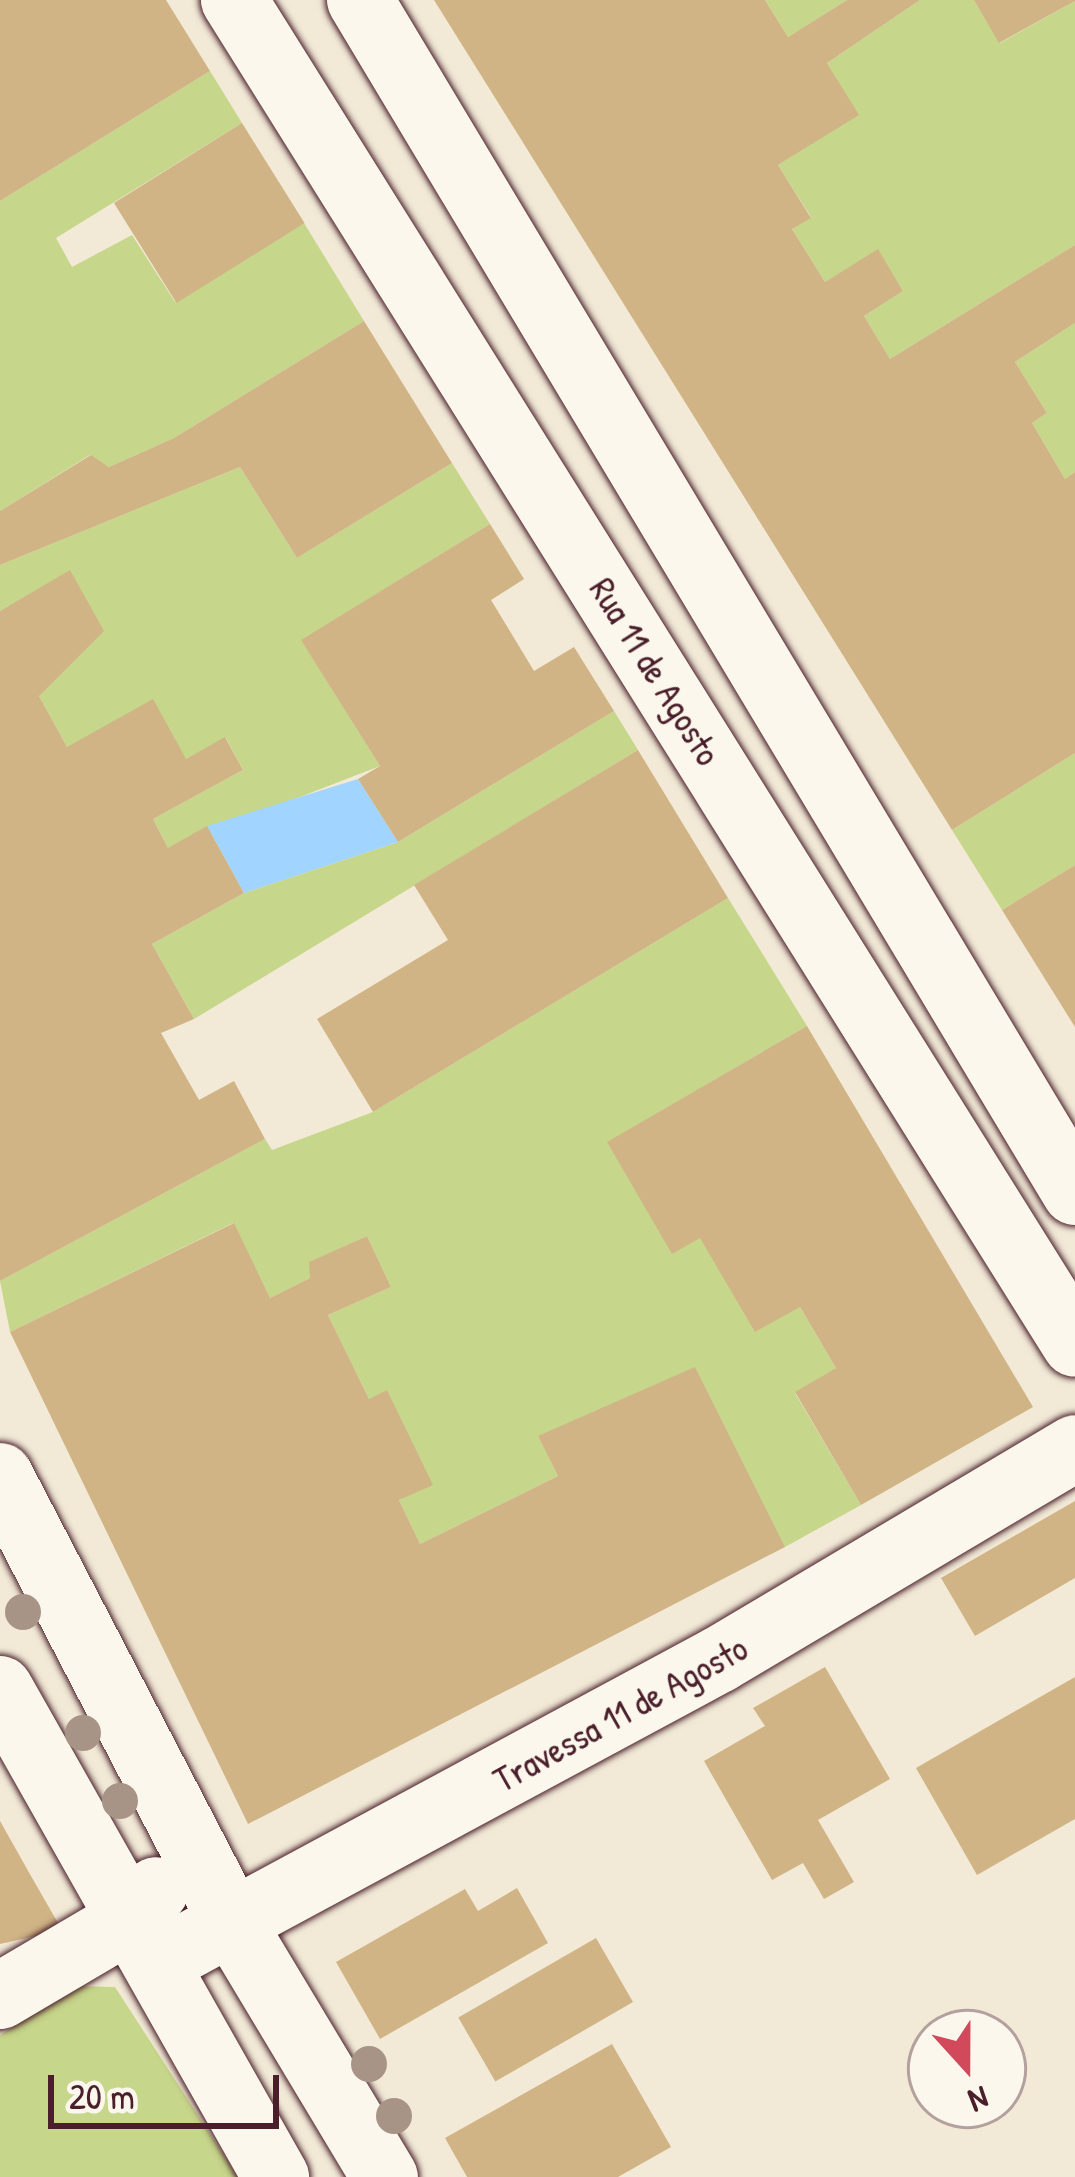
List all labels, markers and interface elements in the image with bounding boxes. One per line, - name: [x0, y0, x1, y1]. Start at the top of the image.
- street label: Rua 11 de Agosto: [581, 569, 731, 773]
- street label: Travessa 11 de Agosto: [486, 1625, 754, 1801]
- north arrow: [907, 2009, 1027, 2129]
- scale bar: [54, 2051, 285, 2125]
- text: 20 m: [69, 2071, 135, 2120]
- text: N: [963, 2076, 995, 2123]

